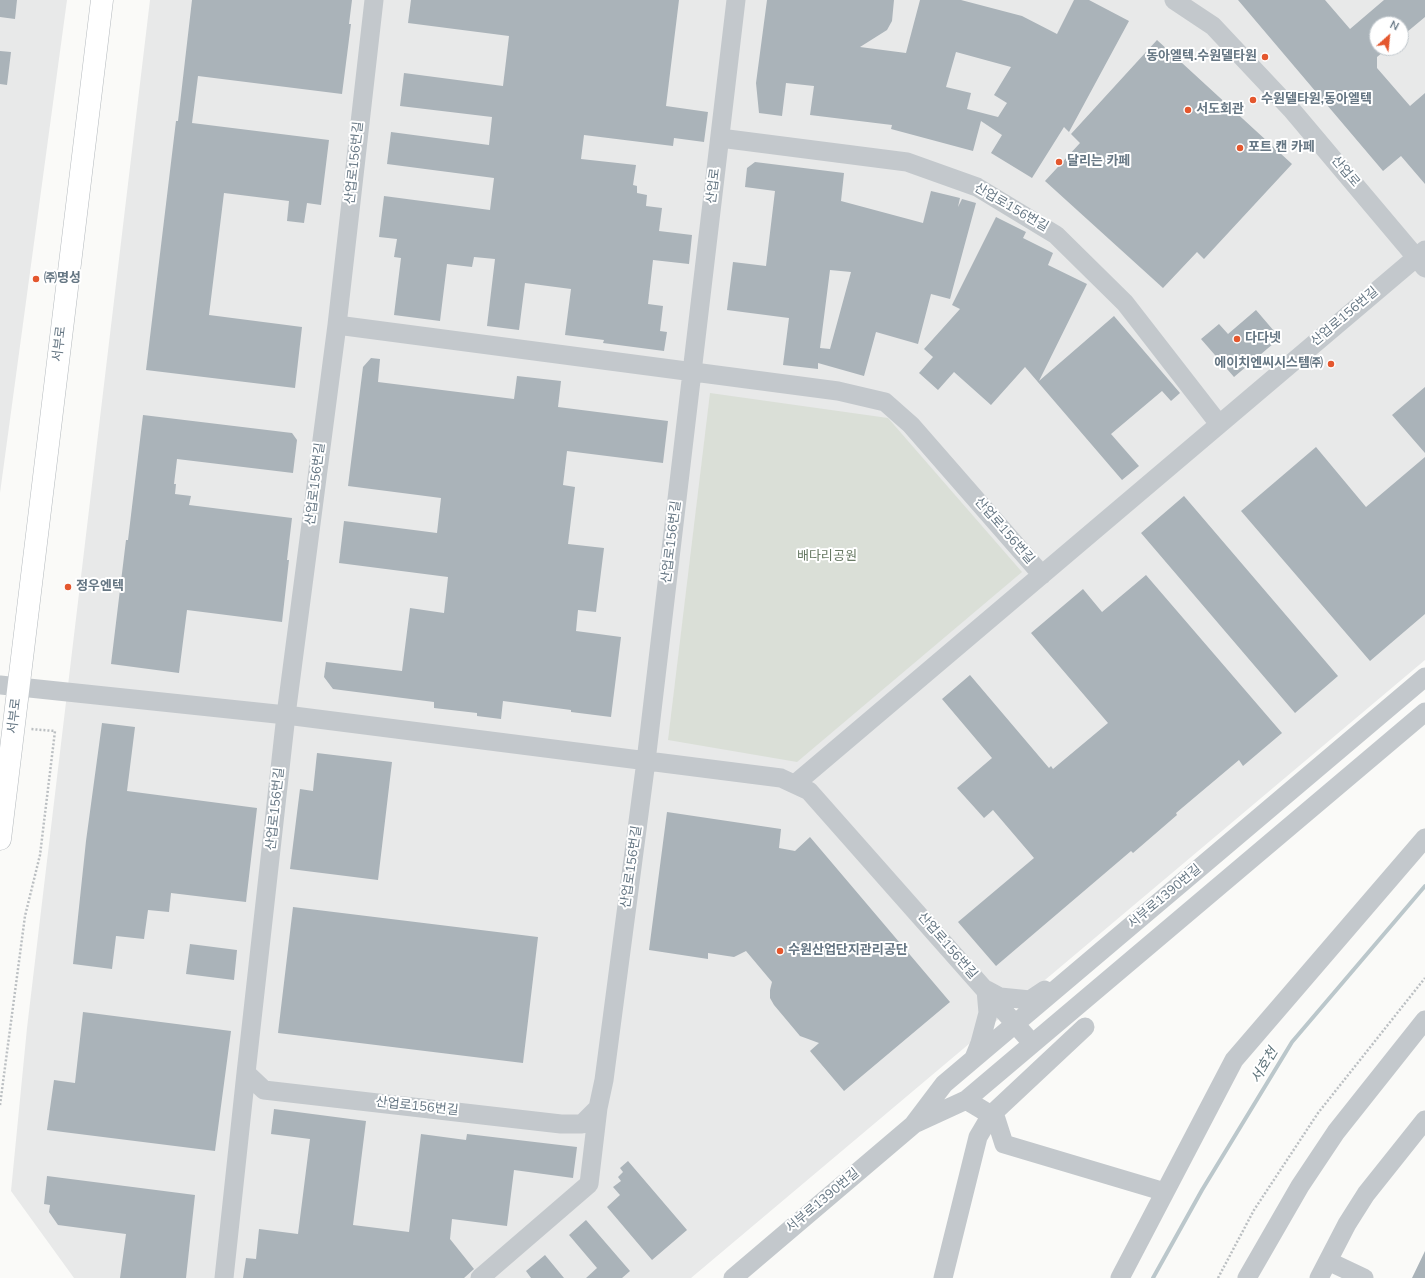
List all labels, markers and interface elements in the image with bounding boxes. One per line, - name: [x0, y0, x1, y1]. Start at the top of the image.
- north arrow: [1369, 16, 1409, 56]
- text: N: [1387, 17, 1401, 34]
- place label: 동아엘텍.수원델타원: [1146, 49, 1257, 65]
- marker: 동아엘텍.수원델타원: [1260, 52, 1270, 62]
- place label: 수원델타원,동아엘텍: [1261, 92, 1372, 108]
- marker: 수원델타원,동아엘텍: [1248, 95, 1258, 105]
- place label: 서도회관: [1196, 102, 1244, 118]
- marker: 서도회관: [1183, 105, 1193, 115]
- street label: 산업로156번길: [343, 121, 367, 205]
- place label: 포트 캔 카페: [1248, 140, 1315, 156]
- marker: 포트 캔 카페: [1235, 143, 1245, 153]
- street label: 산업로: [1327, 153, 1363, 191]
- place label: 달리는 카페: [1067, 154, 1130, 170]
- marker: 달리는 카페: [1054, 157, 1064, 167]
- street label: 산업로: [704, 167, 724, 205]
- street label: 산업로156번길: [971, 180, 1051, 236]
- place label: ㈜명성: [44, 271, 81, 287]
- marker: ㈜명성: [31, 274, 41, 284]
- street label: 산업로156번길: [1308, 284, 1382, 350]
- street label: 서부로: [50, 325, 70, 363]
- place label: 다다넷: [1245, 331, 1281, 347]
- marker: 다다넷: [1232, 334, 1242, 344]
- place label: 에이치엔씨시스템㈜: [1214, 356, 1323, 372]
- marker: 에이치엔씨시스템㈜: [1326, 359, 1336, 369]
- street label: 산업로156번길: [303, 442, 329, 526]
- street label: 산업로156번길: [971, 494, 1037, 568]
- street label: 산업로156번길: [659, 500, 685, 584]
- park label: 배다리공원: [797, 549, 857, 565]
- place label: 정우엔텍: [76, 579, 124, 595]
- marker: 정우엔텍: [63, 582, 73, 592]
- street label: 서부로: [5, 697, 25, 735]
- street label: 산업로156번길: [264, 767, 288, 851]
- street label: 산업로156번길: [618, 825, 646, 909]
- street label: 서부로1390번길: [1125, 862, 1205, 932]
- street label: 산업로156번길: [914, 909, 980, 983]
- place label: 수원산업단지관리공단: [788, 943, 908, 959]
- marker: 수원산업단지관리공단: [775, 946, 785, 956]
- water label: 서호천: [1248, 1045, 1282, 1087]
- street label: 산업로156번길: [375, 1095, 459, 1119]
- street label: 서부로1390번길: [783, 1166, 863, 1236]

